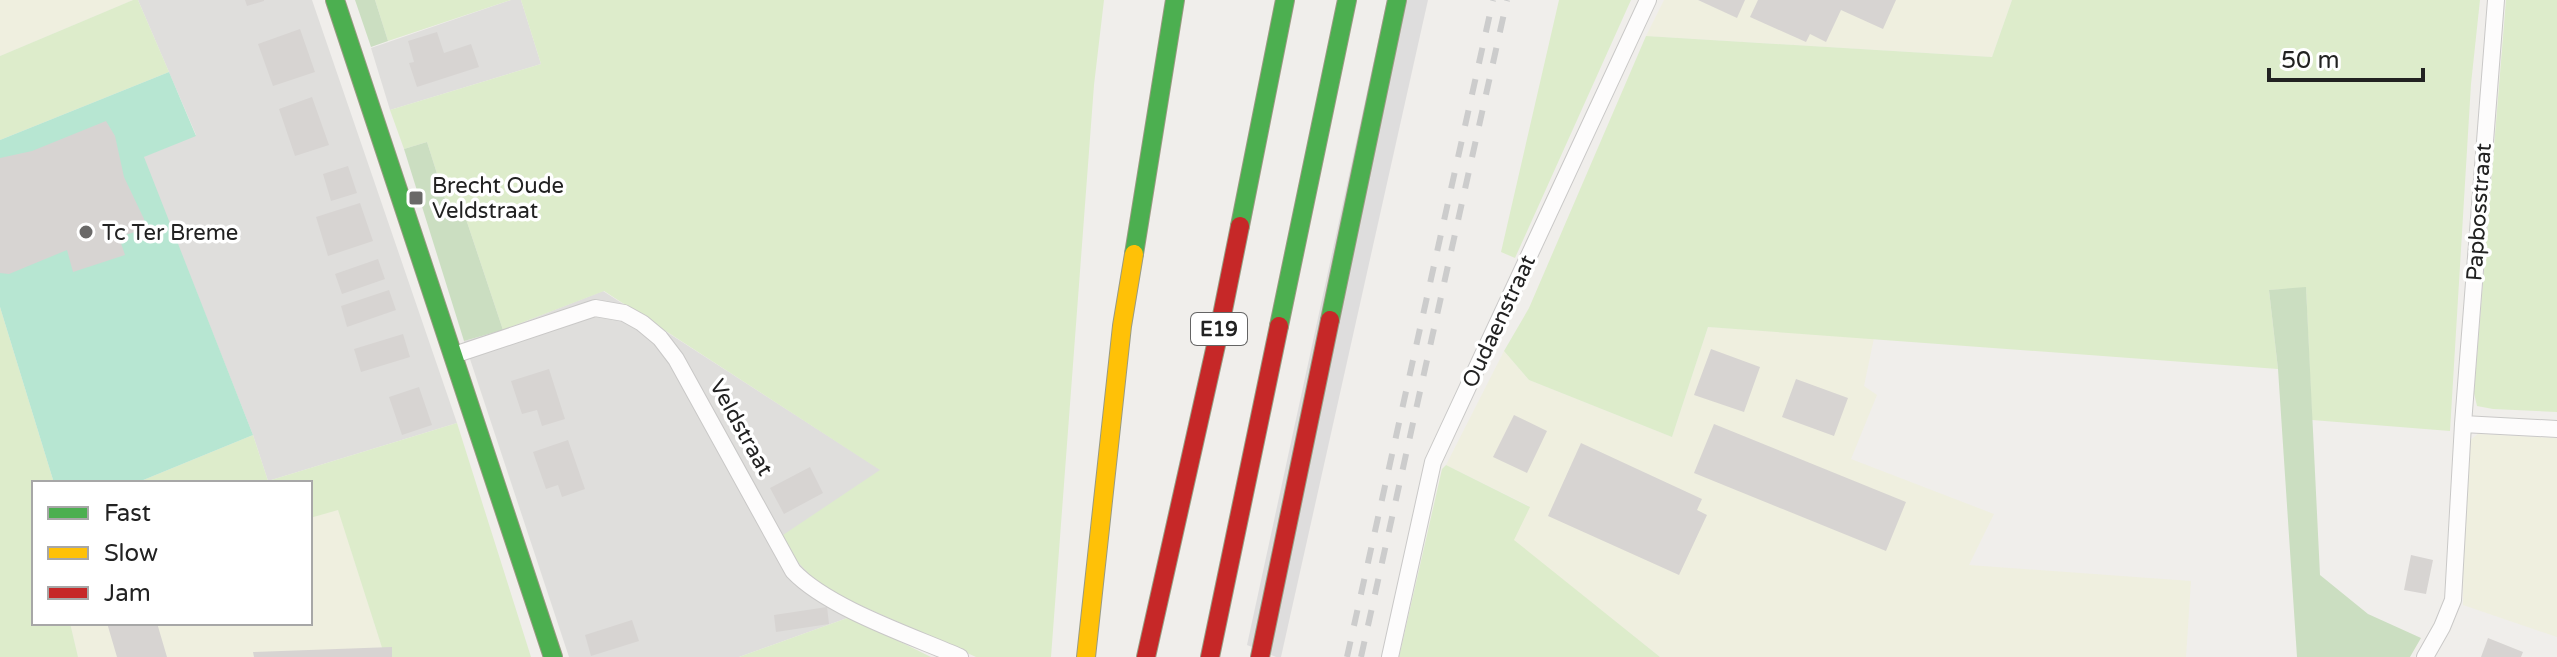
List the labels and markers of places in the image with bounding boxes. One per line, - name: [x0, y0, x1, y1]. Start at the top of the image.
- place label: Brecht Oude Veldstraat: [432, 173, 564, 224]
- marker: Brecht Oude Veldstraat: [407, 189, 425, 207]
- place label: Tc Ter Breme: [102, 220, 238, 246]
- marker: Tc Ter Breme: [77, 223, 95, 241]

